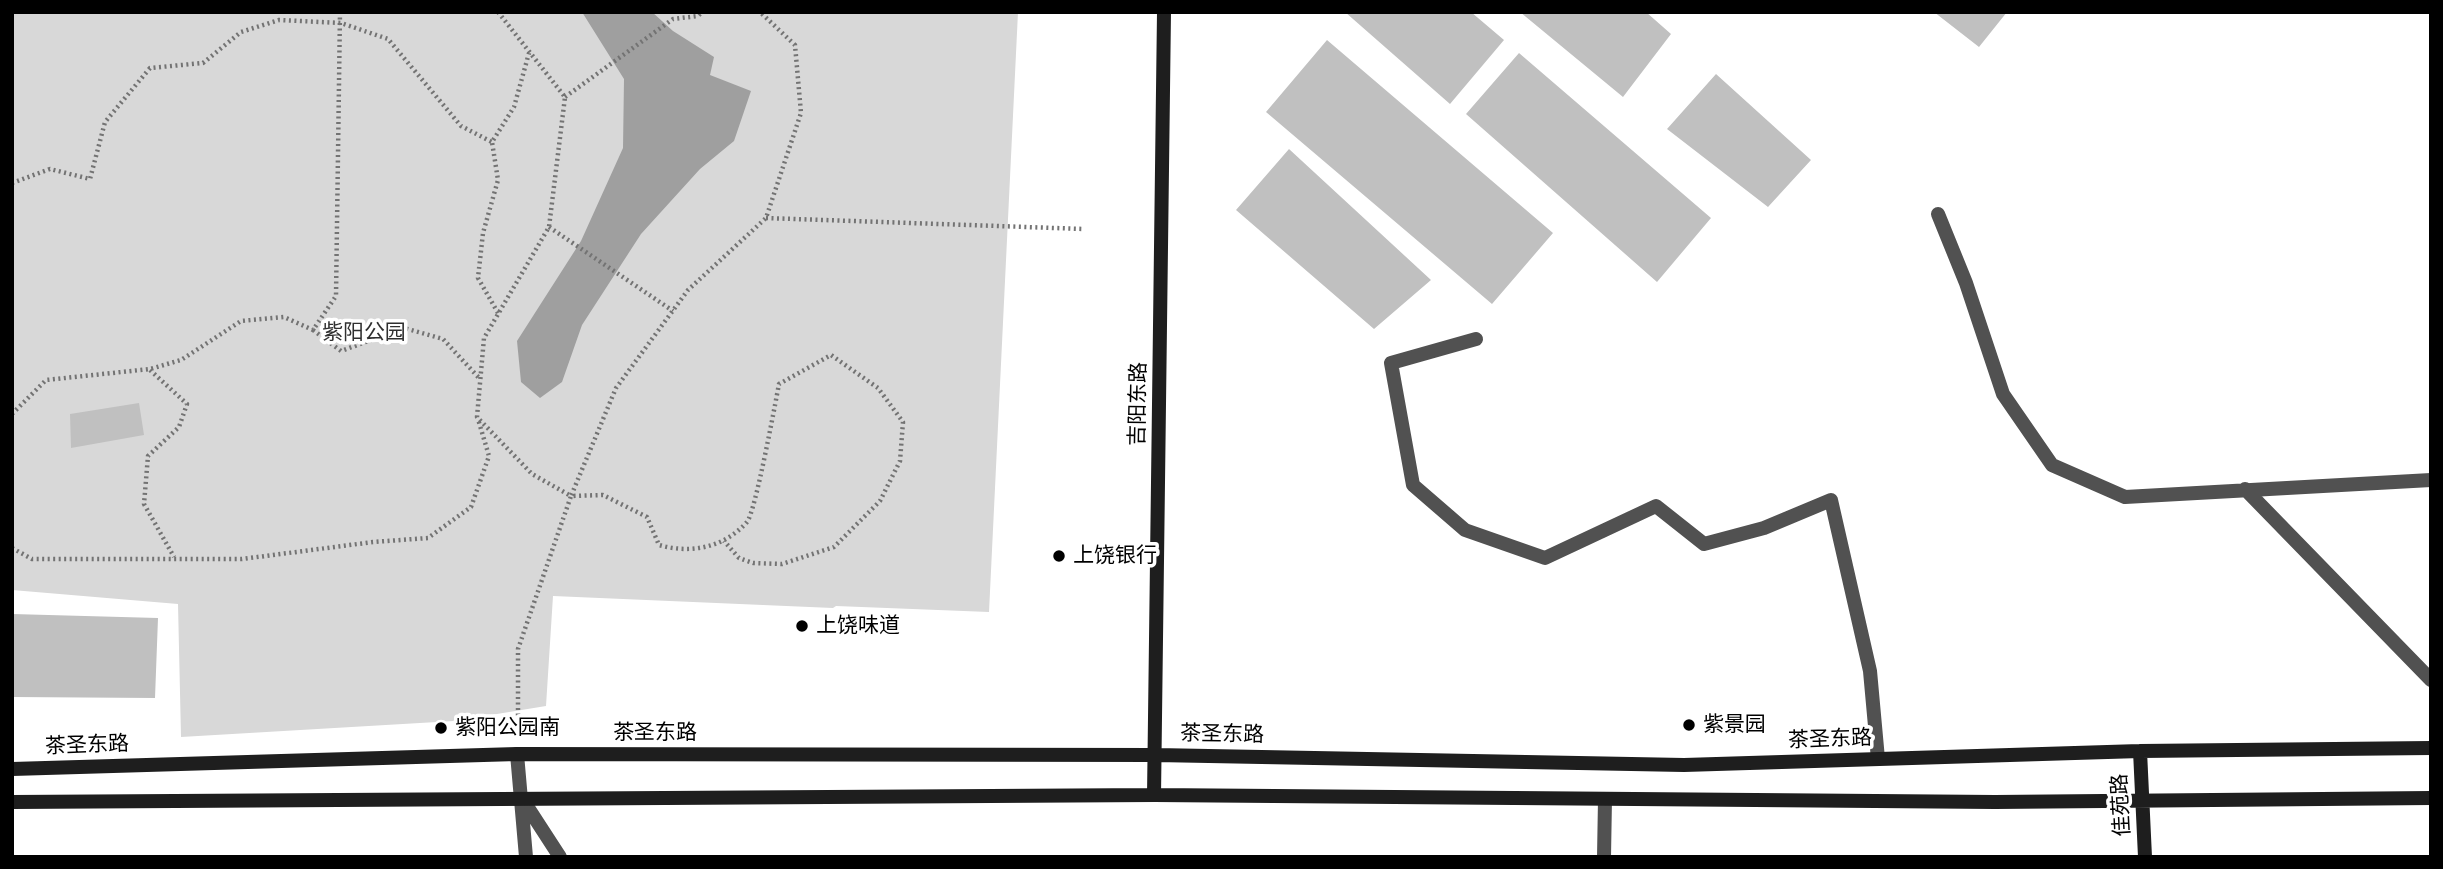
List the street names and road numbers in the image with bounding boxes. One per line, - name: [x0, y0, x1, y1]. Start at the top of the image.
- street label: 吉阳东路: [1126, 362, 1152, 446]
- street label: 茶圣东路: [613, 720, 697, 746]
- street label: 茶圣东路: [1180, 722, 1264, 748]
- street label: 茶圣东路: [1788, 726, 1872, 754]
- street label: 茶圣东路: [45, 732, 129, 760]
- street label: 佳苑路: [2108, 773, 2136, 837]

